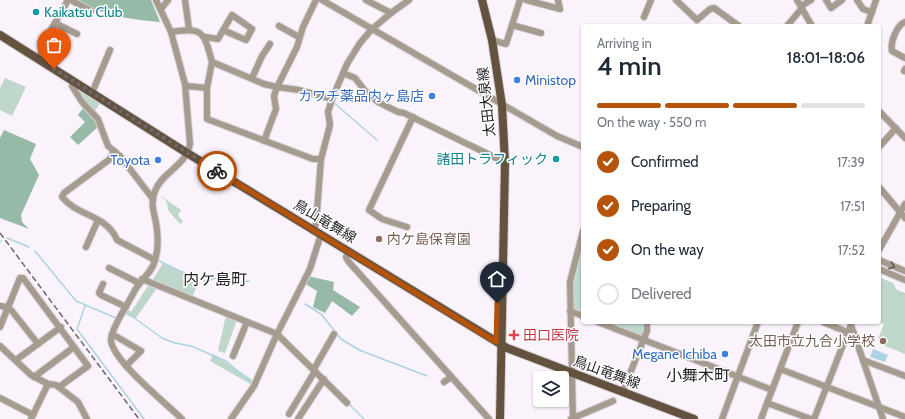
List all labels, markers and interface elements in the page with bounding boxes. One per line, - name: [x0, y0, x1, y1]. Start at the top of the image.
- place label: Kaikatsu Club: [44, 3, 123, 21]
- marker: Kaikatsu Club: [31, 7, 41, 17]
- pin: [37, 28, 71, 69]
- icon: bag: [43, 34, 65, 56]
- text: Arriving in: [597, 35, 652, 51]
- text: 18:01–18:06: [787, 49, 865, 67]
- text: 4 min: [597, 50, 662, 82]
- street label: 太田大泉線: [473, 66, 499, 138]
- place label: Ministop: [525, 71, 576, 89]
- marker: Ministop: [512, 75, 522, 85]
- place label: カワチ薬品内ヶ島店: [298, 87, 424, 105]
- marker: カワチ薬品内ヶ島店: [427, 91, 437, 101]
- text: On the way · 550 m: [597, 114, 706, 130]
- place label: 諸田トラフィック: [436, 150, 548, 168]
- place label: Toyota: [110, 151, 150, 169]
- courier: [197, 151, 237, 191]
- icon: check: [597, 151, 619, 173]
- text: Confirmed: [631, 153, 699, 171]
- marker: 諸田トラフィック: [551, 154, 561, 164]
- text: 17:39: [837, 154, 865, 170]
- marker: Toyota: [153, 155, 163, 165]
- icon: bike: [206, 160, 228, 182]
- street label: 鳥山竜舞線: [290, 195, 360, 247]
- icon: check: [597, 195, 619, 217]
- text: Preparing: [631, 197, 691, 215]
- text: 17:51: [840, 198, 865, 214]
- place label: 内ケ島保育園: [387, 230, 471, 248]
- marker: 内ケ島保育園: [374, 234, 384, 244]
- icon: check: [597, 239, 619, 261]
- text: On the way: [631, 241, 704, 259]
- text: 17:52: [838, 242, 865, 258]
- one-way arrow: [888, 261, 895, 269]
- pin: [480, 262, 514, 303]
- icon: home: [486, 268, 508, 290]
- district label: 内ケ島町: [183, 270, 247, 289]
- text: Delivered: [631, 285, 692, 303]
- place label: 田口医院: [523, 326, 579, 344]
- marker: 田口医院: [508, 329, 520, 341]
- place label: 太田市立九合小学校: [749, 332, 875, 350]
- marker: 太田市立九合小学校: [878, 336, 888, 346]
- place label: Megane Ichiba: [632, 345, 717, 363]
- marker: Megane Ichiba: [720, 349, 730, 359]
- street label: 鳥山竜舞線: [571, 352, 643, 392]
- district label: 小舞木町: [666, 366, 730, 385]
- map controls: [533, 371, 569, 407]
- button: layers: [533, 371, 569, 407]

